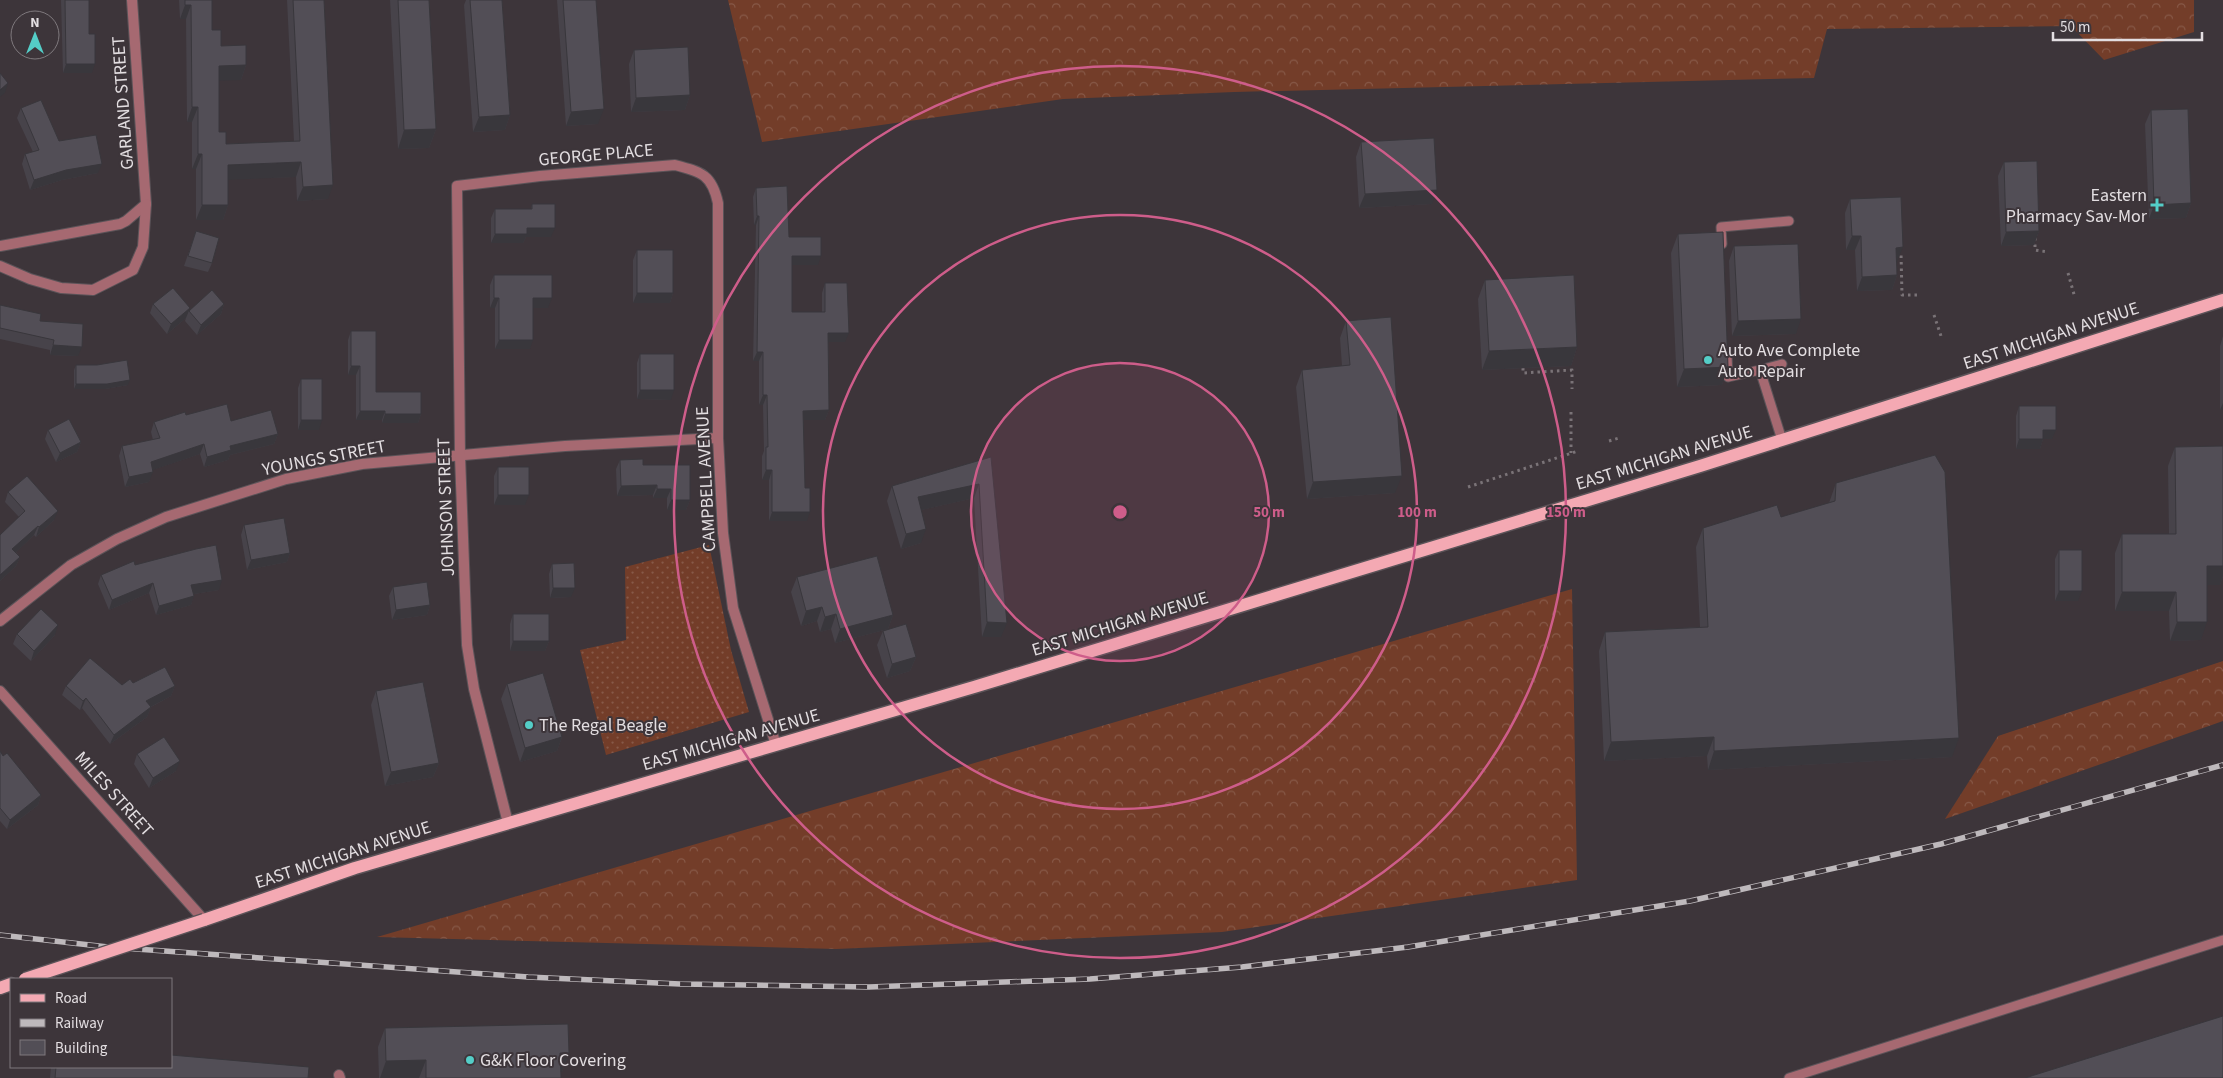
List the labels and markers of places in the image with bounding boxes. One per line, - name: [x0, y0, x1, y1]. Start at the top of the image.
- place label: Eastern Pharmacy Sav-Mor: [2006, 183, 2148, 229]
- marker: Eastern Pharmacy Sav-Mor: [2151, 199, 2163, 211]
- place label: Auto Ave Complete Auto Repair: [1718, 338, 1860, 384]
- marker: Auto Ave Complete Auto Repair: [1702, 354, 1714, 366]
- centre of rings: [1111, 503, 1129, 521]
- place label: The Regal Beagle: [539, 713, 667, 738]
- marker: The Regal Beagle: [523, 719, 535, 731]
- place label: G&K Floor Covering: [480, 1048, 626, 1073]
- marker: G&K Floor Covering: [464, 1054, 476, 1066]

